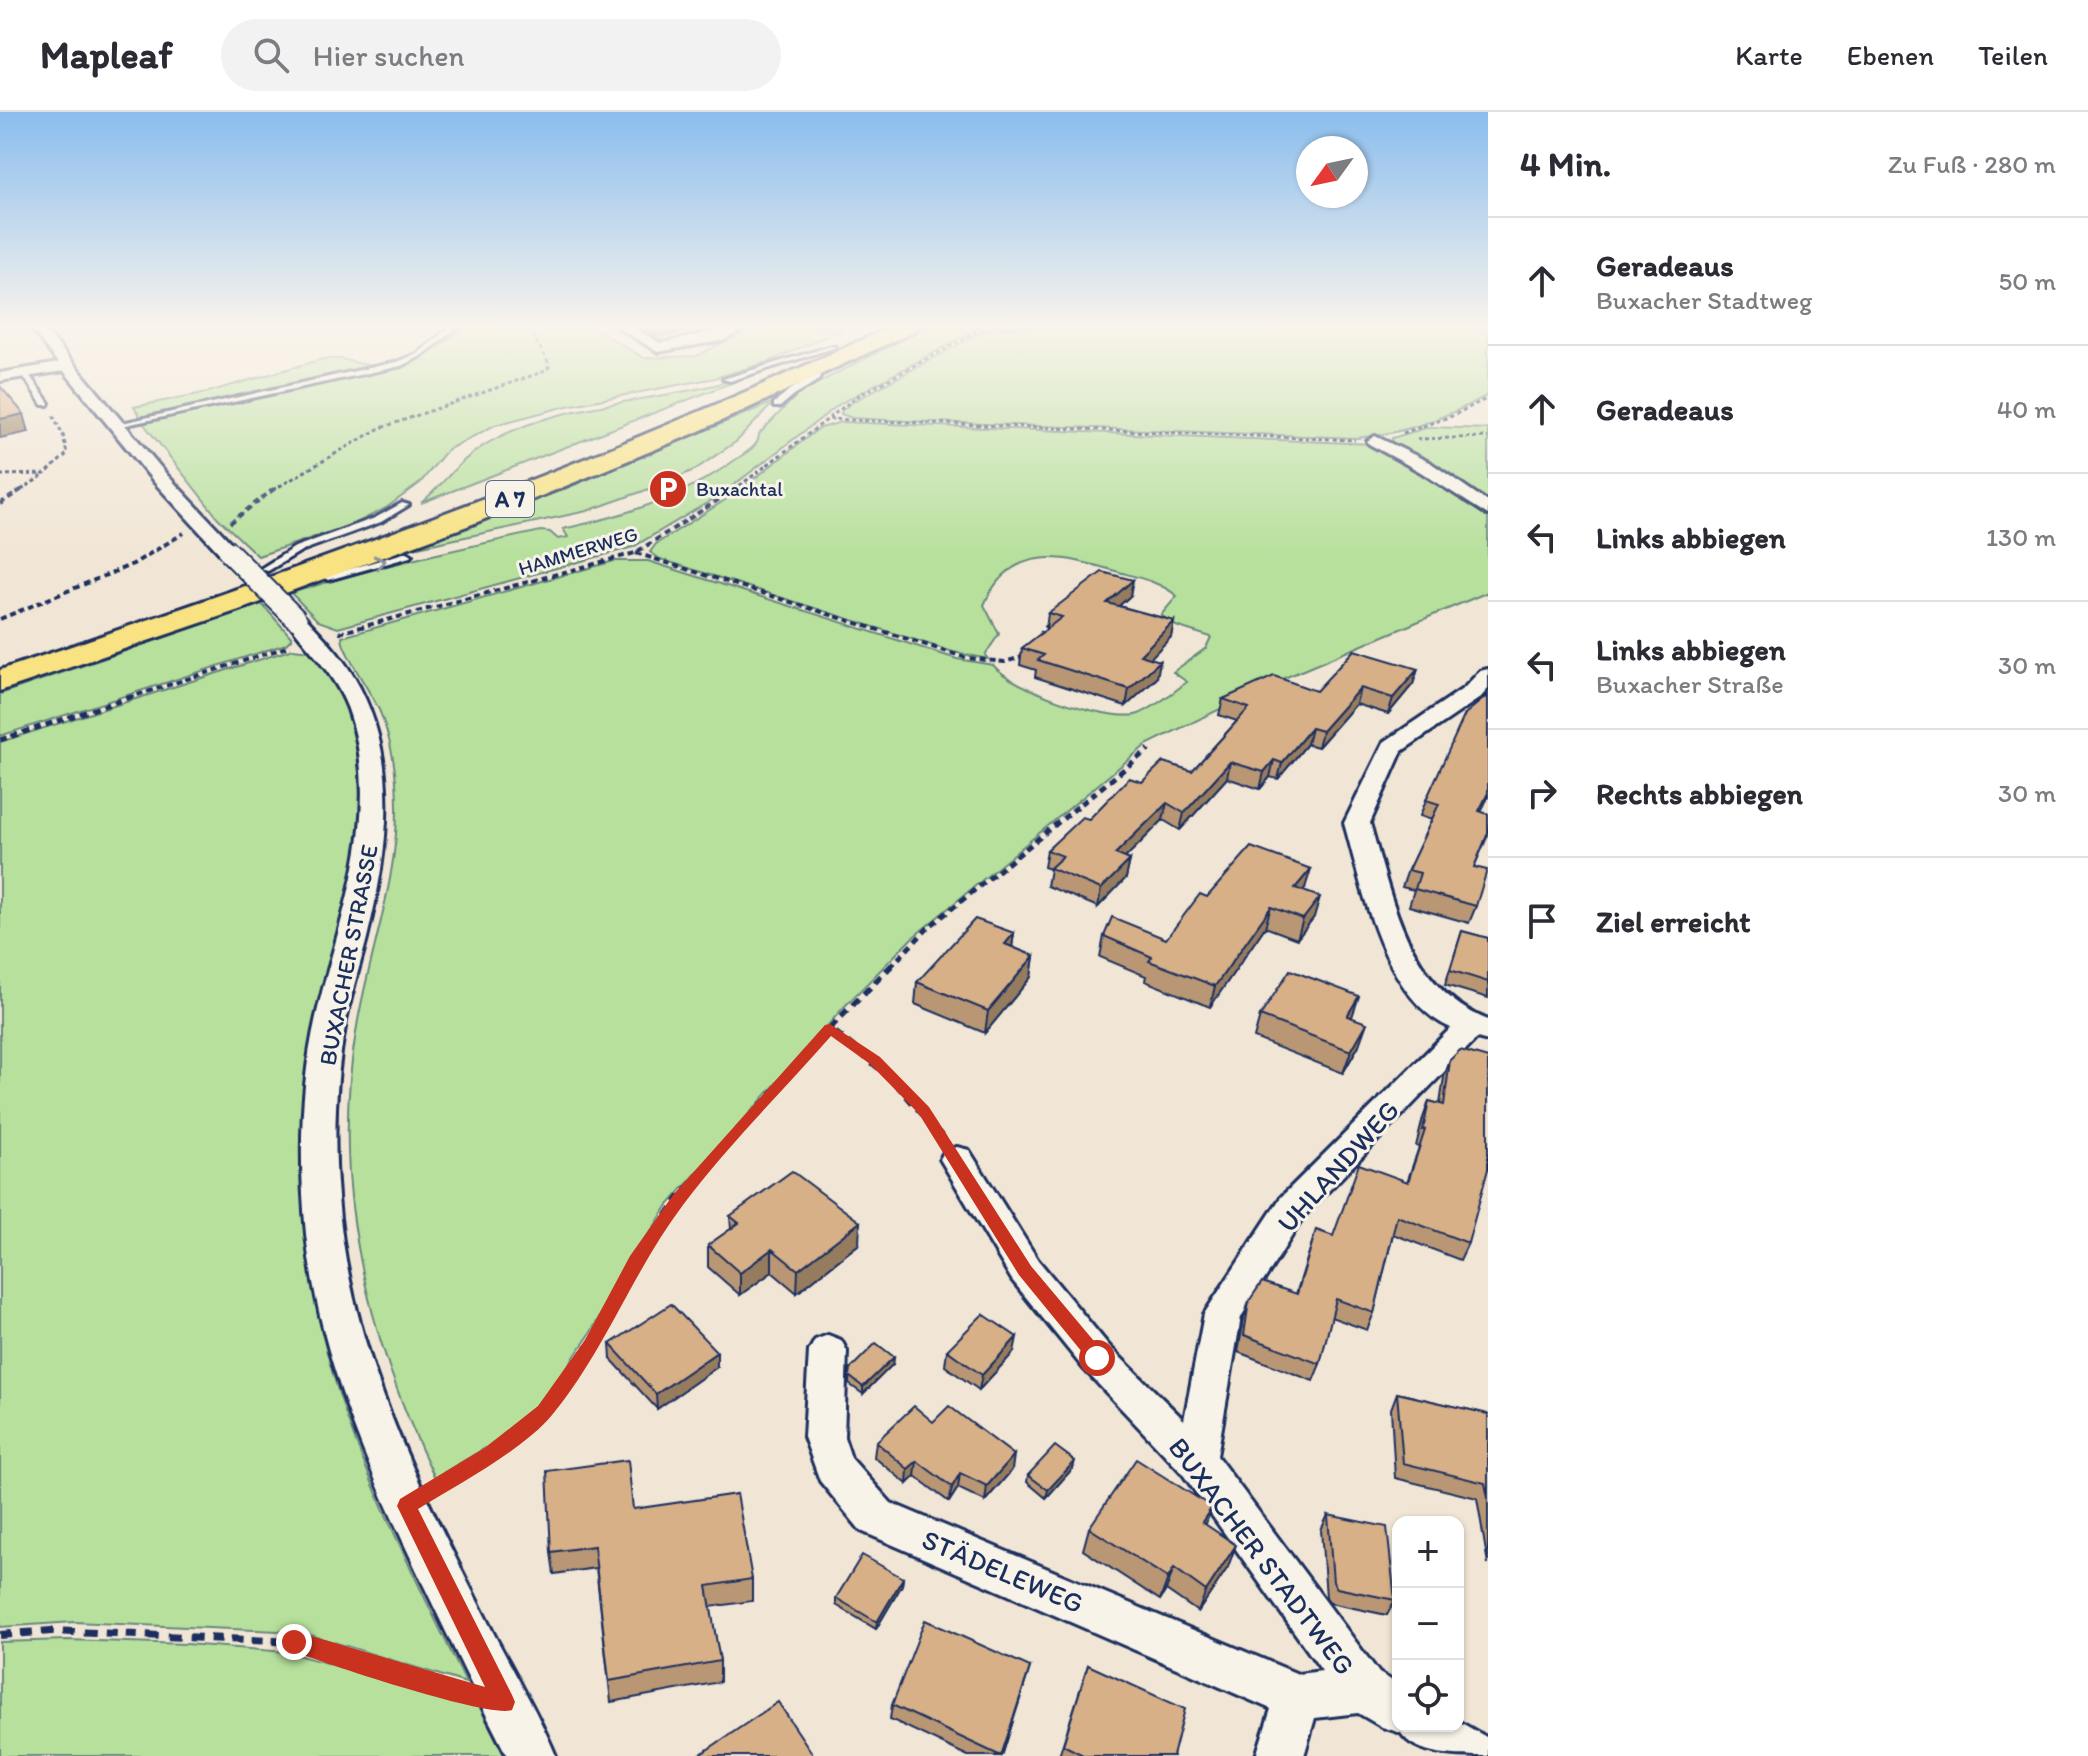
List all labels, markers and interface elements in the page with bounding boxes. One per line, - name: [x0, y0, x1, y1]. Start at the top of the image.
- search box: [221, 19, 781, 91]
- text: Mapleaf: [40, 32, 173, 78]
- icon: search: [249, 33, 293, 77]
- text: Hier suchen: [313, 37, 465, 74]
- text: Karte: [1735, 38, 1803, 72]
- text: Ebenen: [1847, 38, 1934, 72]
- text: Teilen: [1978, 38, 2048, 72]
- north arrow: [1296, 136, 1368, 208]
- text: 4 Min.: [1520, 144, 1611, 185]
- text: Zu Fuß · 280 m: [1888, 148, 2056, 180]
- text: Geradeaus: [1596, 247, 1734, 284]
- icon: ahead: [1520, 259, 1564, 303]
- text: 50 m: [1999, 265, 2056, 297]
- text: Buxacher Stadtweg: [1596, 284, 1812, 316]
- icon: ahead: [1520, 387, 1564, 431]
- text: Geradeaus: [1596, 391, 1734, 428]
- text: 40 m: [1997, 393, 2056, 425]
- parking icon: Buxachtal: [647, 468, 689, 510]
- place label: Buxachtal: [696, 477, 783, 501]
- road number: A 7: [486, 481, 534, 517]
- icon: left: [1520, 515, 1564, 559]
- text: Links abbiegen: [1596, 519, 1786, 556]
- street label: HAMMERWEG: [515, 521, 641, 581]
- text: 130 m: [1986, 521, 2056, 553]
- one-way arrow: [372, 554, 386, 571]
- text: Links abbiegen: [1596, 631, 1786, 668]
- icon: left: [1520, 643, 1564, 687]
- text: 30 m: [1998, 649, 2056, 681]
- text: Buxacher Straße: [1596, 668, 1784, 700]
- icon: right: [1520, 771, 1564, 815]
- text: Rechts abbiegen: [1596, 775, 1803, 812]
- text: 30 m: [1998, 777, 2056, 809]
- street label: BUXACHER STRASSE: [312, 842, 384, 1068]
- icon: arrive: [1520, 899, 1564, 943]
- text: Ziel erreicht: [1596, 903, 1751, 940]
- street label: UHLANDWEG: [1270, 1093, 1406, 1239]
- route start: [1079, 1340, 1115, 1376]
- street label: BUXACHER STADTWEG: [1162, 1431, 1362, 1681]
- map controls: [1392, 1516, 1464, 1732]
- button: +: [1392, 1516, 1464, 1588]
- street label: STÄDELEWEG: [917, 1522, 1089, 1620]
- button: −: [1392, 1588, 1464, 1660]
- route end: [276, 1624, 312, 1660]
- button: locate: [1392, 1660, 1464, 1732]

